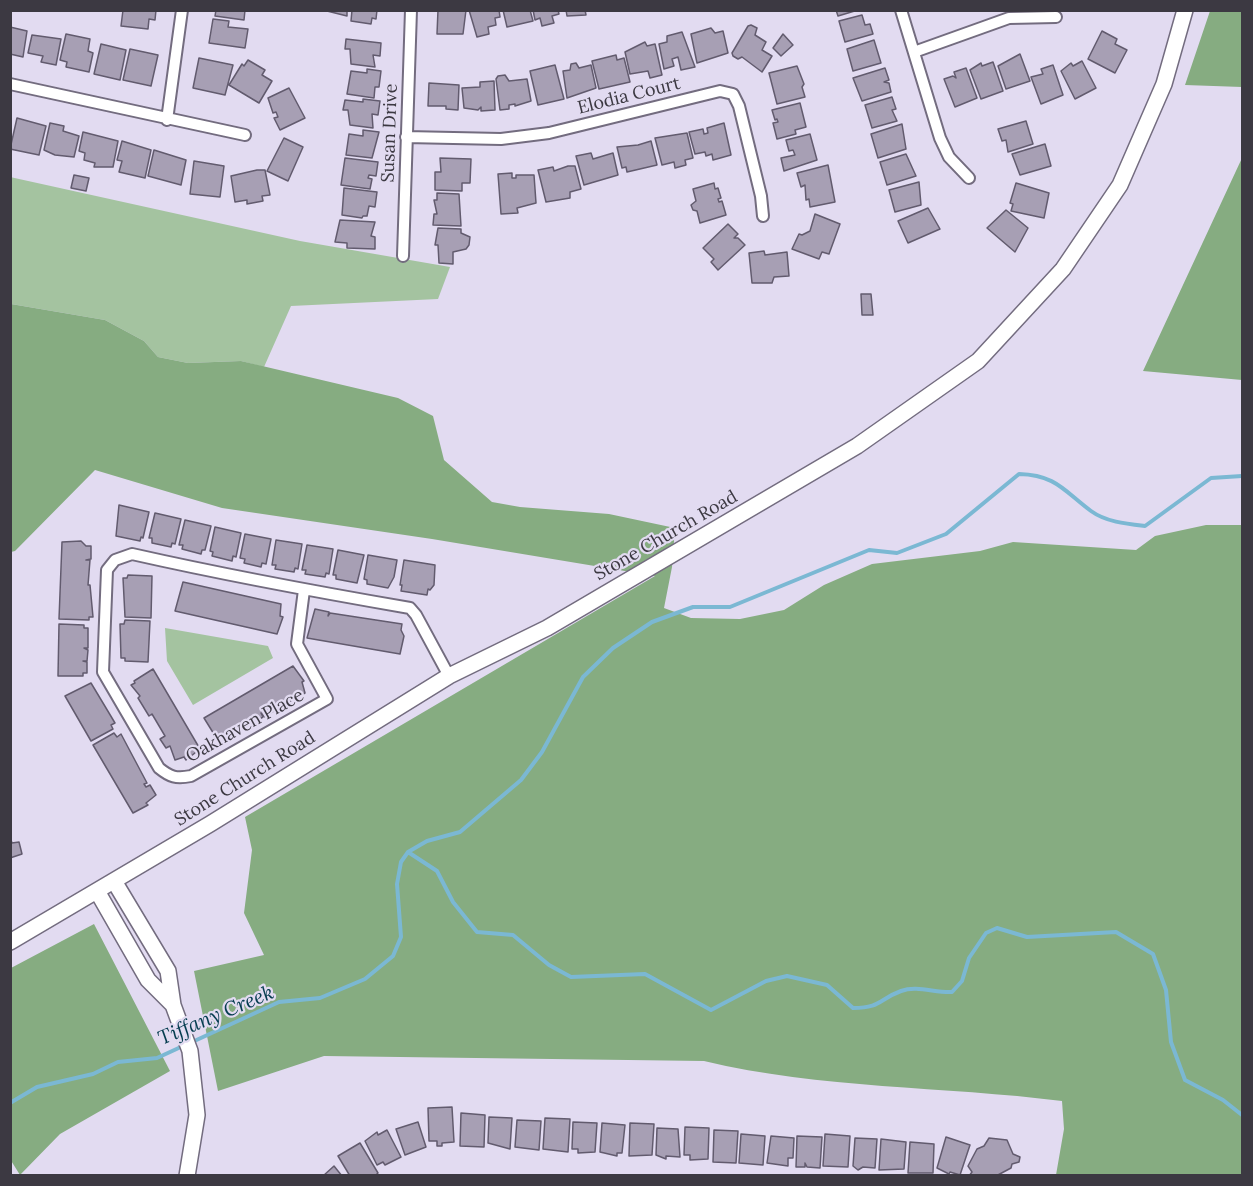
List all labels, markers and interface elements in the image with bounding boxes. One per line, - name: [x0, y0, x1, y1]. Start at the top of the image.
- street label: Elodia Court: [575, 73, 683, 119]
- street label: Susan Drive: [377, 83, 403, 183]
- street label: Stone Church Road: [591, 486, 741, 586]
- street label: Oakhaven Place: [182, 685, 308, 767]
- street label: Stone Church Road: [171, 727, 319, 831]
- water label: Tiffany Creek: [155, 981, 277, 1051]

